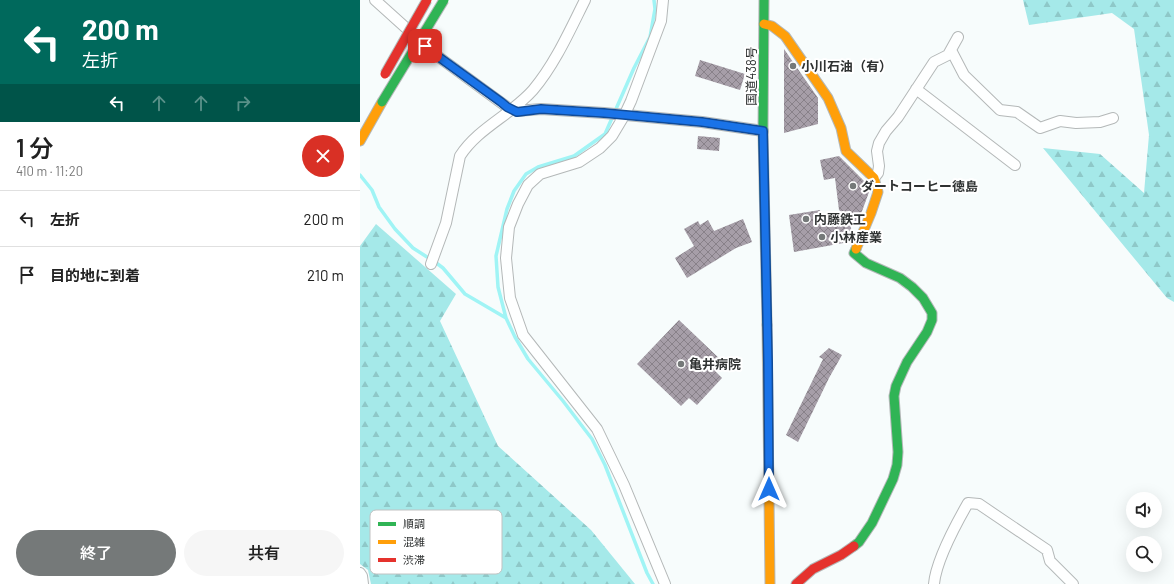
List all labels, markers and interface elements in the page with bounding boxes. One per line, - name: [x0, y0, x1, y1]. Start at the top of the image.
- text: 200 m: [82, 12, 159, 46]
- icon: left: [16, 16, 68, 68]
- pin: [408, 29, 442, 63]
- icon: arrive: [414, 35, 436, 57]
- street label: 国道438号: [743, 46, 759, 106]
- text: 左折: [82, 49, 118, 71]
- place label: 小川石油（有）: [801, 58, 892, 74]
- marker: 小川石油（有）: [788, 61, 798, 71]
- icon: left: [106, 92, 128, 114]
- icon: ahead: [148, 92, 170, 114]
- icon: ahead: [190, 92, 212, 114]
- icon: right: [232, 92, 254, 114]
- text: 1 分: [16, 133, 53, 162]
- button: close: [302, 135, 344, 177]
- text: 410 m · 11:20: [16, 163, 83, 179]
- place label: ダートコーヒー徳島: [861, 178, 978, 194]
- marker: ダートコーヒー徳島: [848, 181, 858, 191]
- icon: left: [16, 208, 38, 230]
- text: 左折: [50, 210, 80, 228]
- text: 200 m: [304, 210, 344, 228]
- place label: 内藤鉄工: [814, 211, 866, 227]
- marker: 内藤鉄工: [801, 214, 811, 224]
- place label: 小林産業: [830, 229, 882, 245]
- marker: 小林産業: [817, 232, 827, 242]
- icon: arrive: [16, 264, 38, 286]
- text: 目的地に到着: [50, 266, 140, 284]
- text: 210 m: [307, 266, 344, 284]
- place label: 亀井病院: [689, 356, 741, 372]
- marker: 亀井病院: [676, 359, 686, 369]
- position arrow: [748, 468, 790, 510]
- map controls: [1126, 492, 1162, 572]
- button: sound: [1126, 492, 1162, 528]
- legend: [370, 510, 502, 574]
- text: 順調: [403, 517, 425, 530]
- button: 終了: [16, 530, 176, 576]
- button: 共有: [184, 530, 344, 576]
- text: 混雑: [403, 535, 425, 548]
- button: search: [1126, 536, 1162, 572]
- text: 渋滞: [403, 553, 425, 566]

